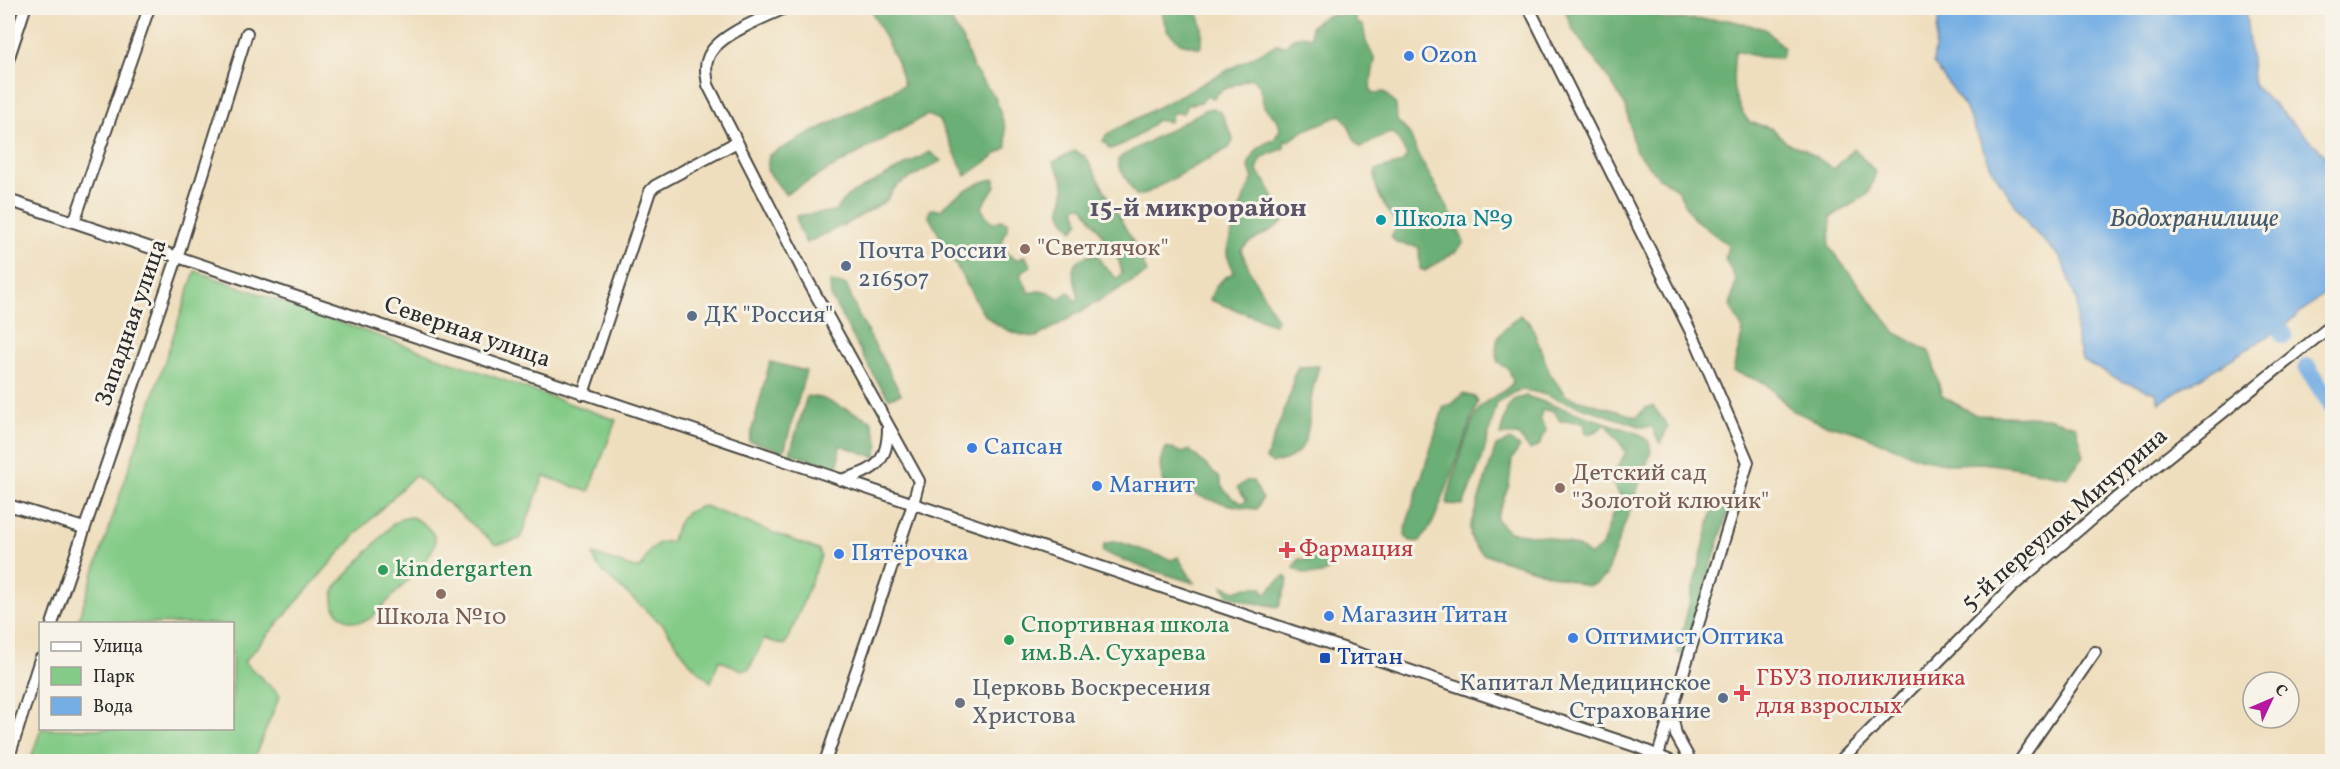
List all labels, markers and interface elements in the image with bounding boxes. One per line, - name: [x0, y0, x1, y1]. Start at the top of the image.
- place label: Ozon: [1421, 39, 1478, 73]
- marker: Ozon: [1402, 49, 1416, 63]
- district label: 15-й микрорайон: [1089, 191, 1307, 227]
- water label: Водохранилище: [2109, 201, 2279, 237]
- place label: Школа №9: [1393, 203, 1513, 237]
- marker: Школа №9: [1374, 213, 1388, 227]
- place label: "Светлячок": [1037, 232, 1169, 266]
- street label: Западная улица: [87, 235, 177, 411]
- place label: Почта России 216507: [858, 235, 1007, 297]
- marker: "Светлячок": [1018, 242, 1032, 256]
- marker: Почта России 216507: [839, 259, 853, 273]
- street label: Северная улица: [379, 289, 555, 377]
- place label: ДК "Россия": [704, 299, 833, 333]
- marker: ДК "Россия": [685, 309, 699, 323]
- street label: 5-й переулок Мичурина: [1954, 420, 2176, 620]
- place label: Сапсан: [984, 431, 1063, 465]
- marker: Сапсан: [965, 441, 979, 455]
- place label: Детский сад "Золотой ключик": [1572, 457, 1769, 519]
- place label: Магнит: [1109, 469, 1195, 503]
- marker: Магнит: [1090, 479, 1104, 493]
- marker: Детский сад "Золотой ключик": [1553, 481, 1567, 495]
- place label: Фармация: [1299, 533, 1413, 567]
- place label: Пятёрочка: [851, 537, 969, 571]
- marker: Фармация: [1280, 543, 1294, 557]
- marker: Пятёрочка: [832, 547, 846, 561]
- place label: kindergarten: [395, 553, 533, 587]
- marker: kindergarten: [376, 563, 390, 577]
- marker: Школа №10: [434, 587, 448, 601]
- place label: Магазин Титан: [1341, 599, 1508, 633]
- place label: Школа №10: [375, 601, 507, 635]
- place label: Спортивная школа им.В.А. Сухарева: [1021, 609, 1230, 671]
- marker: Магазин Титан: [1322, 609, 1336, 623]
- place label: Оптимист Оптика: [1585, 621, 1785, 655]
- legend: [39, 622, 234, 730]
- marker: Оптимист Оптика: [1566, 631, 1580, 645]
- marker: Спортивная школа им.В.А. Сухарева: [1002, 633, 1016, 647]
- text: Улица: [93, 635, 143, 660]
- place label: Титан: [1337, 641, 1403, 675]
- marker: Титан: [1318, 651, 1332, 665]
- place label: ГБУЗ поликлиника для взрослых: [1756, 662, 1966, 724]
- text: Парк: [93, 665, 135, 690]
- place label: Капитал Медицинское Страхование: [1460, 667, 1711, 729]
- north arrow: [2241, 670, 2301, 730]
- place label: Церковь Воскресения Христова: [972, 672, 1211, 734]
- text: С: [2269, 680, 2292, 702]
- marker: ГБУЗ поликлиника для взрослых: [1733, 684, 1751, 702]
- marker: Капитал Медицинское Страхование: [1716, 691, 1730, 705]
- text: Вода: [93, 695, 133, 720]
- marker: Церковь Воскресения Христова: [953, 696, 967, 710]

